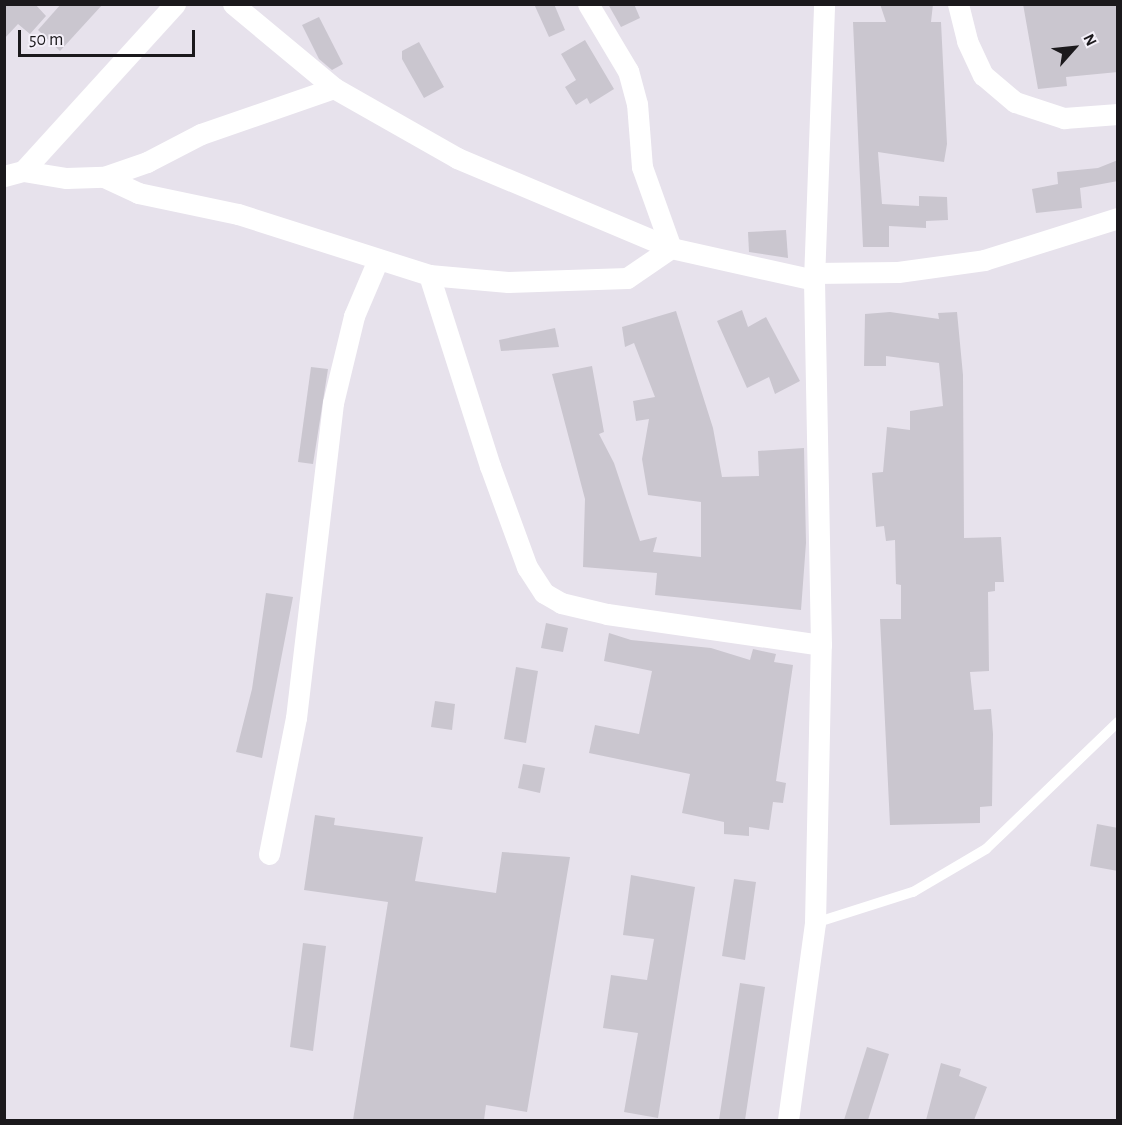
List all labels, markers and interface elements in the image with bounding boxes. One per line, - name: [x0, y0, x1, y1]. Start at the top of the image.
- scale bar: [21, 18, 198, 56]
- north arrow: [1044, 18, 1104, 78]
- text: 50 m: [29, 31, 63, 49]
- text: N: [1080, 31, 1100, 48]

